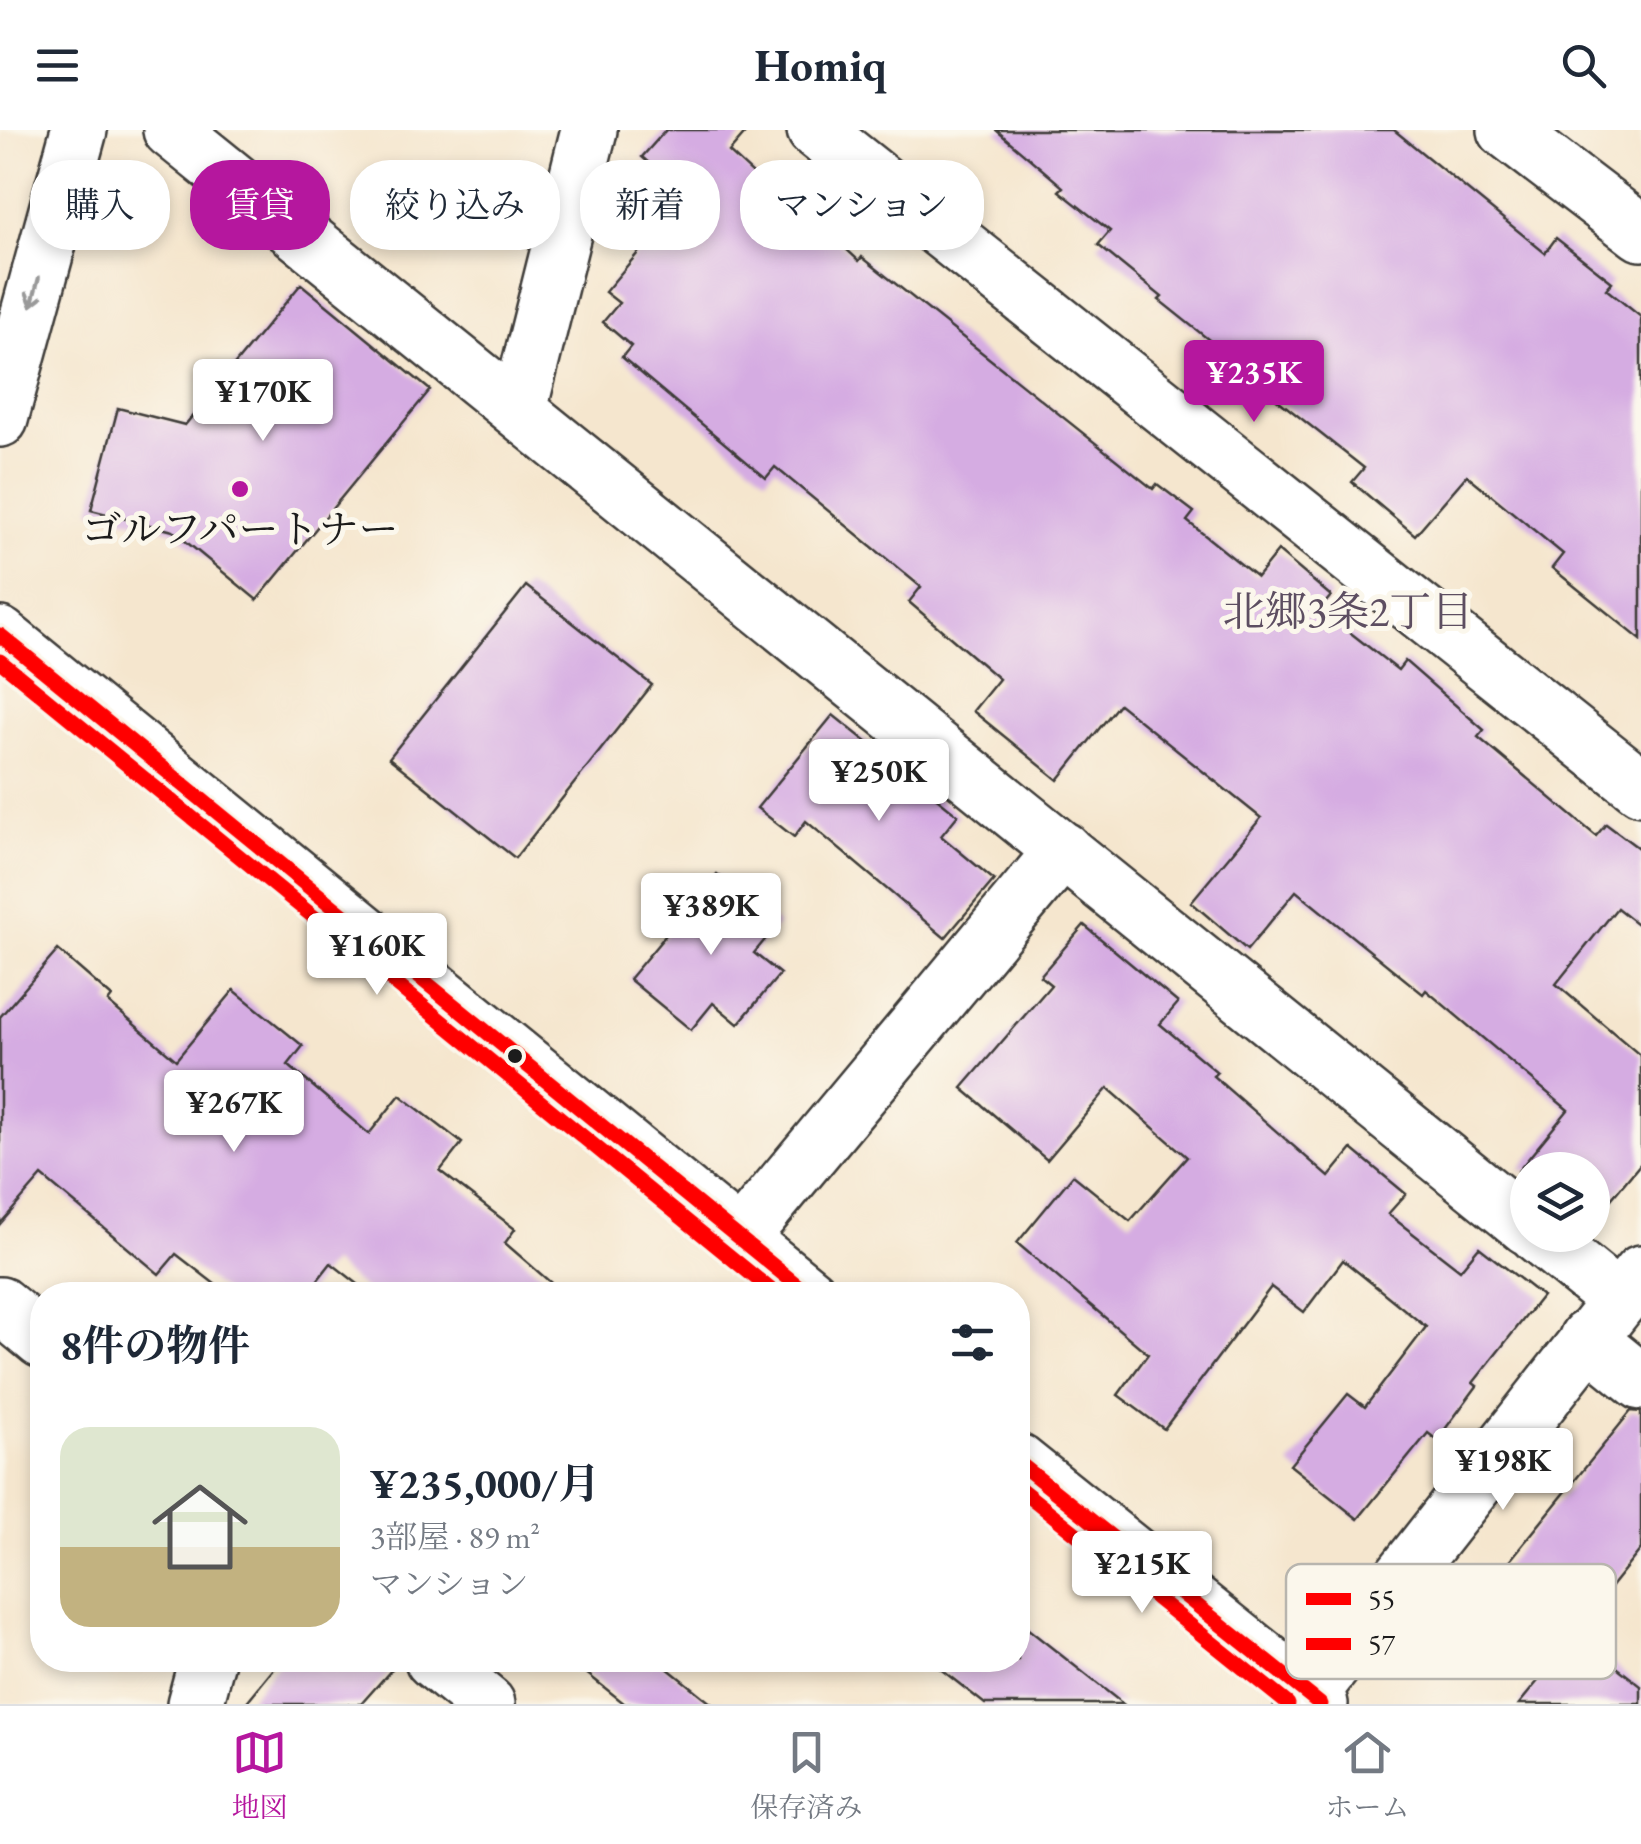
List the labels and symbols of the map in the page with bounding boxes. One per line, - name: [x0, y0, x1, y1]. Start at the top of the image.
- one-way arrow: [24, 275, 43, 307]
- pin: ¥235K: [1184, 340, 1324, 425]
- pin: ¥170K: [193, 359, 333, 444]
- marker: ゴルフパートナー: [229, 478, 251, 500]
- place label: ゴルフパートナー: [82, 503, 398, 555]
- district label: 北郷3条2丁目: [1223, 584, 1473, 639]
- pin: ¥250K: [809, 739, 949, 824]
- pin: ¥389K: [641, 873, 781, 958]
- pin: ¥160K: [307, 913, 447, 998]
- unlabelled marker: [505, 1046, 525, 1066]
- pin: ¥267K: [164, 1070, 304, 1155]
- pin: ¥198K: [1433, 1428, 1573, 1513]
- pin: ¥215K: [1072, 1531, 1212, 1616]
- legend: [1286, 1564, 1616, 1679]
- text: 55: [1368, 1581, 1395, 1617]
- text: 57: [1368, 1626, 1395, 1662]

